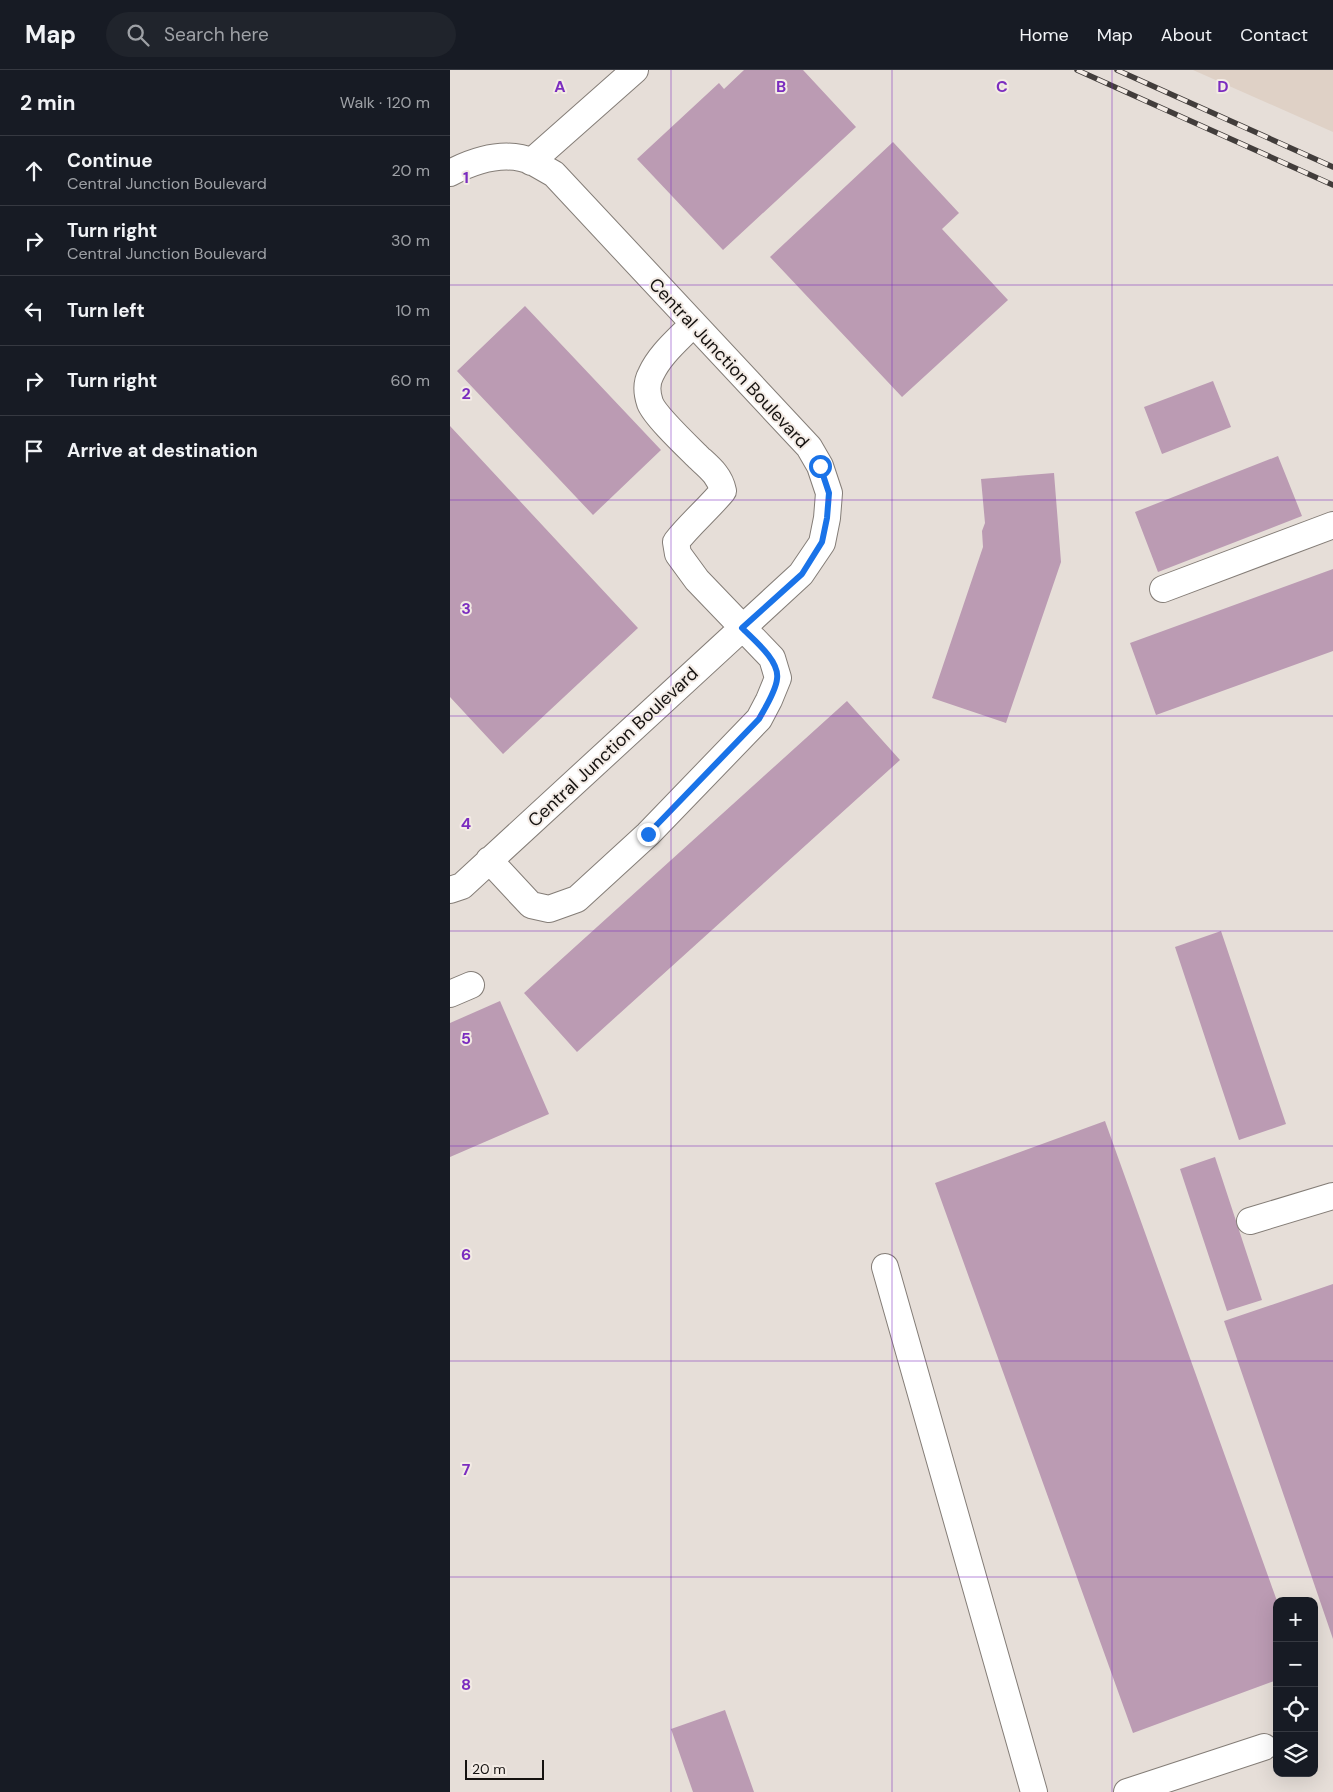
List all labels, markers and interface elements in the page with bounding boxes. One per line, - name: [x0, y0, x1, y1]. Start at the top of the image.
- search box: [106, 12, 456, 57]
- text: Map: [25, 19, 76, 50]
- icon: search: [124, 21, 152, 49]
- text: Search here: [164, 22, 269, 47]
- text: Home: [1019, 23, 1069, 47]
- text: Map: [1097, 23, 1133, 47]
- text: About: [1161, 23, 1212, 47]
- text: Contact: [1240, 23, 1308, 47]
- text: A: [554, 76, 566, 97]
- text: B: [776, 76, 786, 97]
- text: C: [996, 76, 1008, 97]
- text: D: [1217, 76, 1229, 97]
- text: 2 min: [20, 89, 76, 117]
- text: Walk · 120 m: [340, 92, 430, 113]
- text: Continue: [67, 148, 153, 173]
- icon: ahead: [20, 157, 48, 185]
- text: 20 m: [391, 160, 430, 181]
- text: 1: [463, 167, 469, 188]
- text: Central Junction Boulevard: [67, 173, 267, 194]
- text: Turn right: [67, 218, 157, 243]
- icon: right: [20, 227, 48, 255]
- text: 30 m: [391, 230, 430, 251]
- text: Central Junction Boulevard: [67, 243, 267, 264]
- street label: Central Junction Boulevard: [644, 273, 814, 453]
- icon: left: [20, 297, 48, 325]
- text: Turn left: [67, 298, 145, 323]
- text: 10 m: [396, 300, 430, 321]
- icon: right: [20, 367, 48, 395]
- text: Turn right: [67, 368, 157, 393]
- text: 60 m: [390, 370, 430, 391]
- text: 2: [461, 383, 471, 404]
- icon: arrive: [20, 437, 48, 465]
- text: Arrive at destination: [67, 438, 258, 463]
- route start: [809, 455, 832, 478]
- text: 3: [461, 598, 471, 619]
- street label: Central Junction Boulevard: [523, 662, 703, 832]
- text: 4: [461, 813, 471, 834]
- route end: [637, 823, 660, 846]
- text: 5: [461, 1028, 471, 1049]
- text: 6: [461, 1244, 471, 1265]
- text: 7: [462, 1459, 471, 1480]
- map controls: [1273, 1597, 1318, 1777]
- button: +: [1273, 1597, 1318, 1642]
- button: −: [1273, 1642, 1318, 1687]
- text: 8: [461, 1674, 471, 1695]
- button: locate: [1273, 1687, 1318, 1732]
- button: layers: [1273, 1732, 1318, 1777]
- scale bar: [465, 1757, 544, 1780]
- text: 20 m: [472, 1760, 506, 1778]

